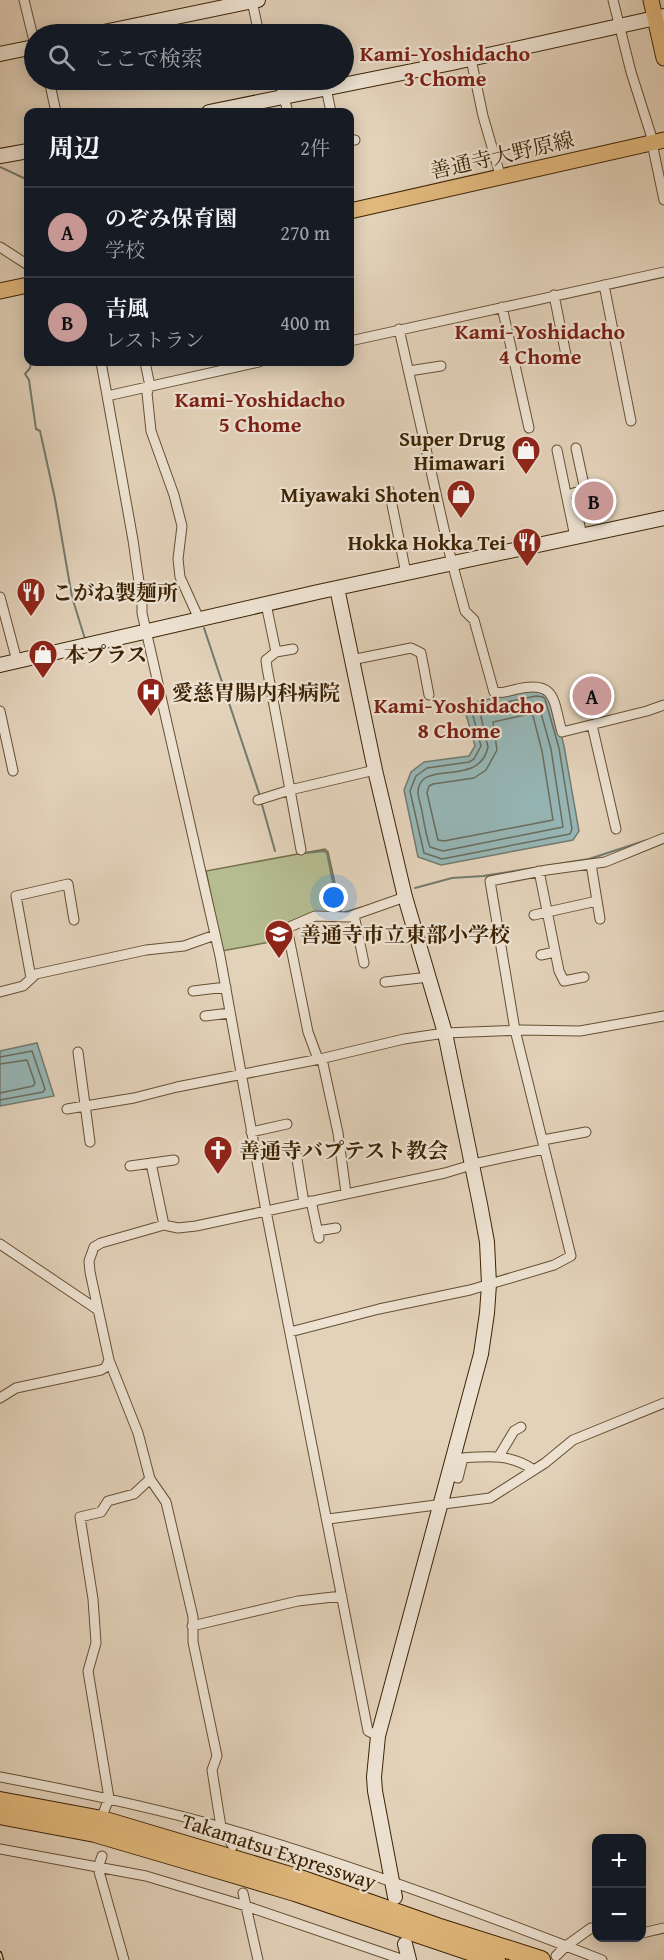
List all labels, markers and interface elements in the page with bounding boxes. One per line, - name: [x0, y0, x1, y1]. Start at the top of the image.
- search box: [24, 24, 354, 90]
- district label: Kami-Yoshidacho 3 Chome: [360, 37, 531, 94]
- icon: search: [45, 41, 78, 74]
- text: ここで検索: [93, 42, 203, 74]
- street label: 善通寺大野原線: [427, 123, 577, 187]
- text: 周辺: [48, 128, 100, 167]
- text: 2件: [300, 133, 330, 162]
- text: のぞみ保育園: [105, 202, 237, 234]
- text: A: [61, 218, 74, 247]
- text: 270 m: [280, 218, 330, 247]
- text: 学校: [105, 235, 145, 264]
- text: 吉風: [105, 292, 149, 324]
- text: B: [61, 308, 74, 337]
- text: 400 m: [280, 308, 330, 337]
- district label: Kami-Yoshidacho 4 Chome: [455, 315, 626, 372]
- text: レストラン: [105, 325, 204, 354]
- district label: Kami-Yoshidacho 5 Chome: [175, 383, 346, 440]
- place label: Super Drug Himawari: [399, 423, 506, 478]
- shop icon: Super Drug Himawari: [510, 434, 542, 476]
- shop icon: Miyawaki Shoten: [445, 478, 477, 520]
- pin: B: [574, 478, 614, 524]
- place label: Miyawaki Shoten: [281, 479, 441, 510]
- restaurant icon: Hokka Hokka Tei: [511, 526, 543, 568]
- place label: Hokka Hokka Tei: [348, 527, 506, 558]
- restaurant icon: こがね製麺所: [15, 576, 47, 618]
- place label: こがね製麺所: [52, 577, 178, 608]
- shop icon: 本プラス: [27, 638, 59, 680]
- place label: 本プラス: [64, 639, 147, 670]
- pin: A: [572, 674, 612, 718]
- hospital icon: 愛慈胃腸内科病院: [135, 676, 167, 718]
- place label: 愛慈胃腸内科病院: [172, 677, 340, 708]
- district label: Kami-Yoshidacho 8 Chome: [374, 689, 545, 746]
- your location: [319, 883, 348, 912]
- school or university icon: 善通寺市立東部小学校: [263, 918, 295, 960]
- place label: 善通寺市立東部小学校: [300, 919, 510, 950]
- church icon: 善通寺バプテスト教会: [202, 1134, 234, 1176]
- place label: 善通寺バプテスト教会: [239, 1135, 448, 1166]
- street label: Takamatsu Expressway: [178, 1805, 381, 1897]
- map controls: [592, 1834, 646, 1942]
- button: +: [592, 1834, 646, 1888]
- button: −: [592, 1888, 646, 1942]

